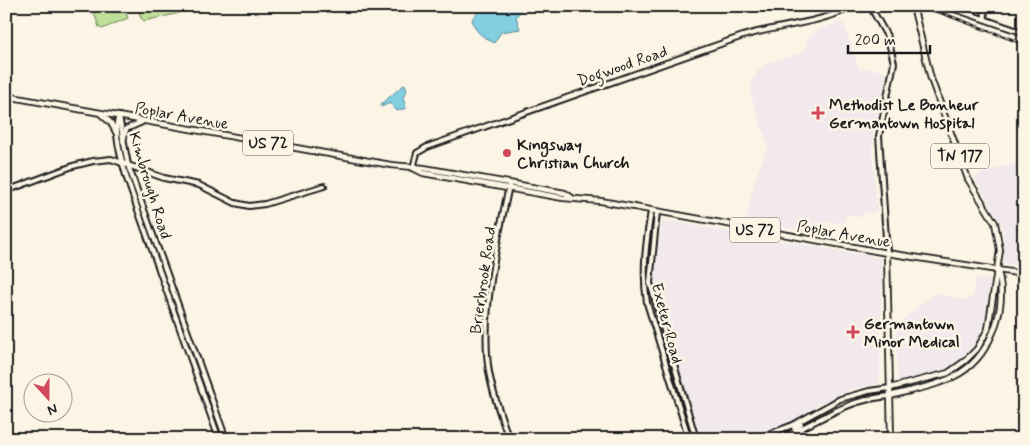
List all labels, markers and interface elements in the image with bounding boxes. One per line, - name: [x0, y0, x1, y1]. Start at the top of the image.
- scale bar: [848, 22, 930, 54]
- text: 200 m: [855, 31, 896, 51]
- street label: Dogwood Road: [575, 41, 671, 93]
- place label: Methodist Le Bonheur Germantown Hospital: [829, 95, 979, 134]
- street label: Poplar Avenue: [133, 98, 231, 135]
- marker: Methodist Le Bonheur Germantown Hospital: [811, 106, 825, 120]
- street label: Kimbrough Road: [123, 129, 176, 242]
- road number: US 72: [243, 130, 293, 156]
- place label: Kingsway Christian Church: [517, 135, 630, 174]
- road number: TN 177: [931, 144, 989, 168]
- marker: Kingsway Christian Church: [501, 147, 513, 159]
- street label: Poplar Avenue: [795, 216, 893, 253]
- road number: US 72: [730, 218, 780, 242]
- street label: Brierbrook Road: [466, 225, 501, 335]
- street label: Exeter Road: [646, 281, 687, 366]
- place label: Germantown Minor Medical: [864, 314, 960, 353]
- marker: Germantown Minor Medical: [846, 325, 860, 339]
- north arrow: [22, 372, 72, 422]
- text: N: [45, 399, 60, 419]

